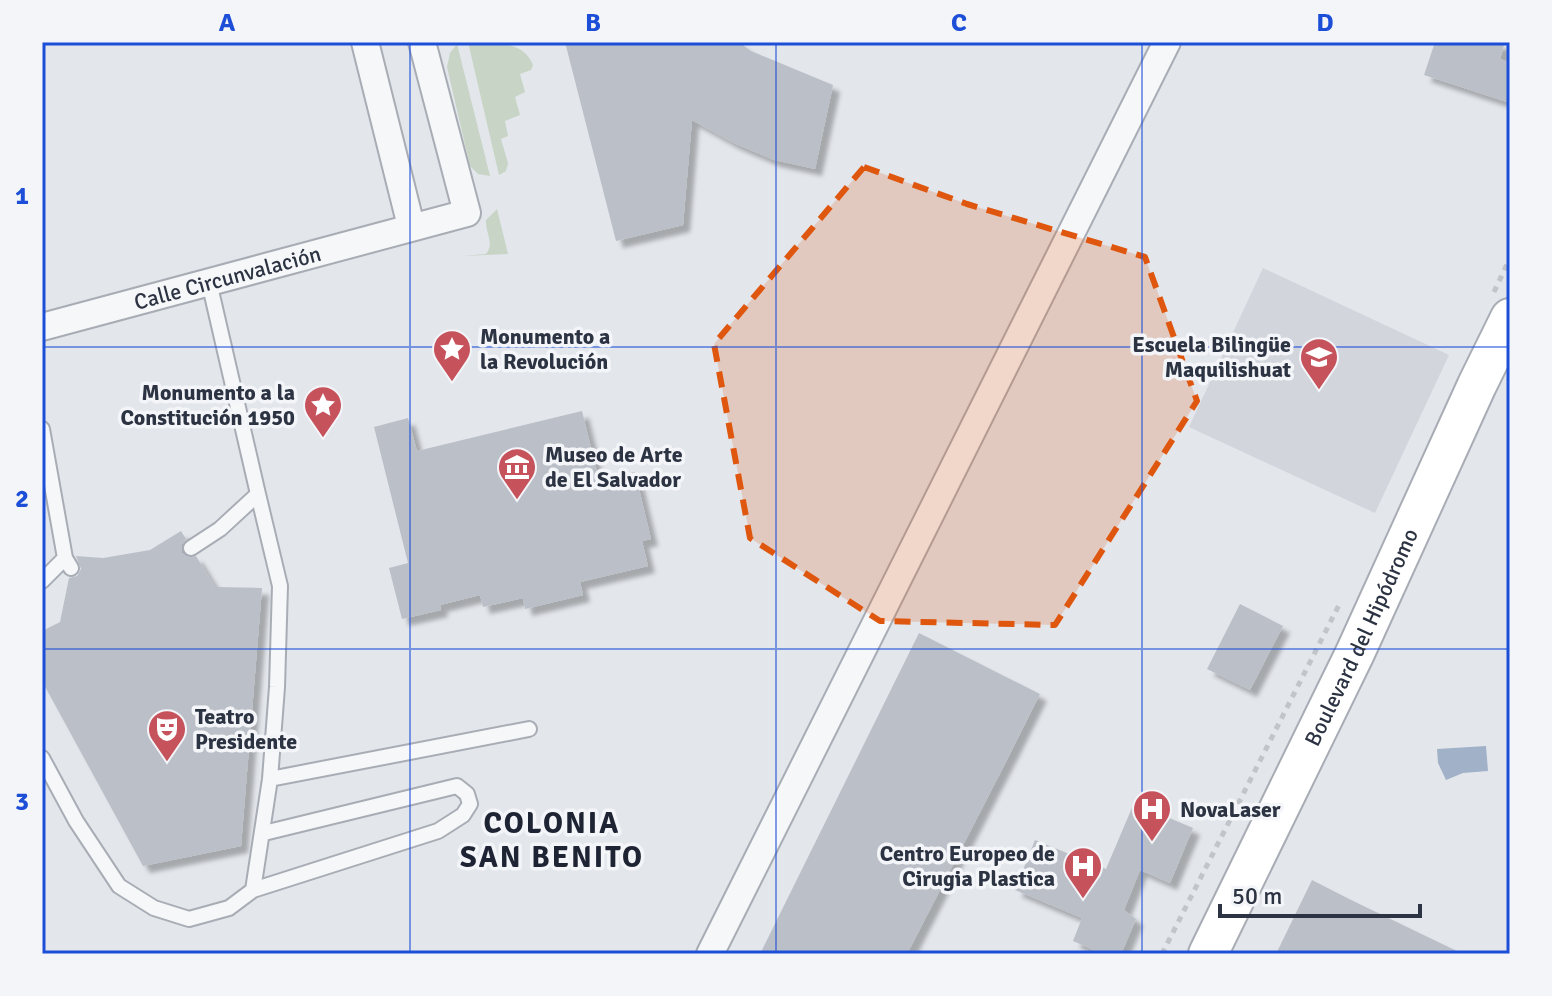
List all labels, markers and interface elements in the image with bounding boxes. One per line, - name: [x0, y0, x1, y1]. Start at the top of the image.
- text: A: [219, 7, 236, 39]
- text: B: [585, 7, 601, 39]
- text: C: [951, 7, 967, 39]
- text: D: [1316, 7, 1334, 39]
- text: 1: [15, 180, 29, 212]
- street label: Calle Circunvalación: [131, 240, 324, 316]
- place label: Monumento a la Revolución: [480, 323, 610, 375]
- place icon: Monumento a la Revolución: [431, 328, 473, 383]
- place label: Escuela Bilingüe Maquilishuat: [1132, 331, 1291, 383]
- school or university icon: Escuela Bilingüe Maquilishuat: [1298, 336, 1340, 391]
- place label: Monumento a la Constitución 1950: [120, 379, 295, 431]
- place icon: Monumento a la Constitución 1950: [302, 384, 344, 439]
- place label: Museo de Arte de El Salvador: [545, 441, 683, 493]
- museum icon: Museo de Arte de El Salvador: [496, 446, 538, 501]
- text: 2: [15, 483, 29, 515]
- street label: Boulevard del Hipódromo: [1299, 524, 1424, 750]
- place label: Teatro Presidente: [195, 703, 297, 755]
- theatre icon: Teatro Presidente: [146, 708, 188, 763]
- text: 3: [15, 786, 29, 818]
- hospital icon: NovaLaser: [1131, 788, 1173, 843]
- place label: NovaLaser: [1180, 796, 1281, 823]
- district label: COLONIA SAN BENITO: [460, 805, 644, 876]
- place label: Centro Europeo de Cirugia Plastica: [880, 840, 1055, 892]
- hospital icon: Centro Europeo de Cirugia Plastica: [1062, 845, 1104, 900]
- scale bar: [1220, 868, 1420, 918]
- text: 50 m: [1232, 881, 1282, 911]

